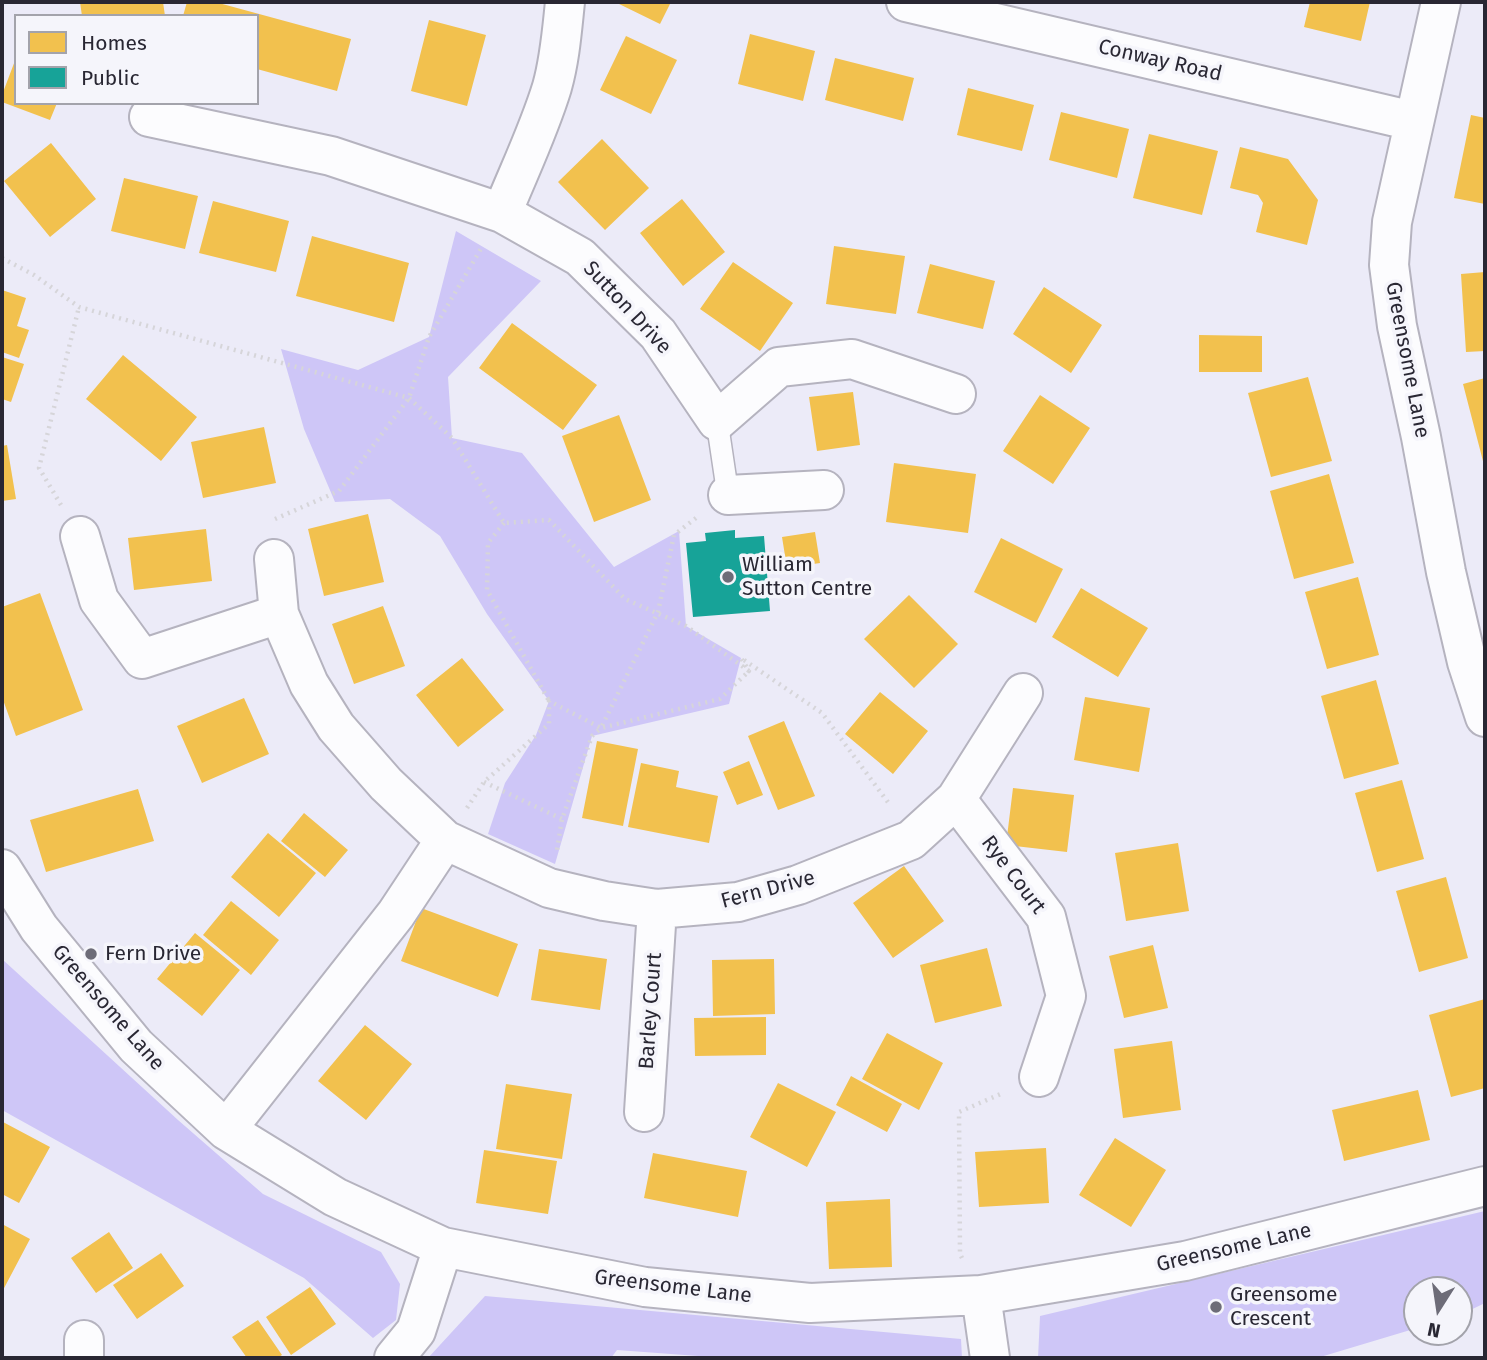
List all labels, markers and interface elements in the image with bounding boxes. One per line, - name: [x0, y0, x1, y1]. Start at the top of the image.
- legend: [14, 14, 259, 105]
- text: Homes: [81, 30, 147, 56]
- street label: Conway Road: [1096, 35, 1224, 87]
- text: Public: [81, 65, 139, 91]
- street label: Sutton Drive: [578, 256, 676, 360]
- street label: Greensome Lane: [1380, 280, 1434, 440]
- place label: William Sutton Centre: [742, 552, 872, 602]
- marker: William Sutton Centre: [720, 569, 736, 585]
- street label: Rye Court: [975, 831, 1051, 919]
- street label: Fern Drive: [718, 865, 818, 915]
- street label: Greensome Lane: [47, 940, 169, 1076]
- place label: Fern Drive: [105, 941, 201, 967]
- marker: Fern Drive: [83, 946, 99, 962]
- street label: Barley Court: [634, 952, 668, 1070]
- street label: Greensome Lane: [1154, 1218, 1314, 1278]
- street label: Greensome Lane: [593, 1265, 753, 1309]
- north arrow: [1403, 1276, 1473, 1346]
- place label: Greensome Crescent: [1230, 1282, 1337, 1332]
- marker: Greensome Crescent: [1208, 1299, 1224, 1315]
- text: N: [1425, 1318, 1443, 1343]

